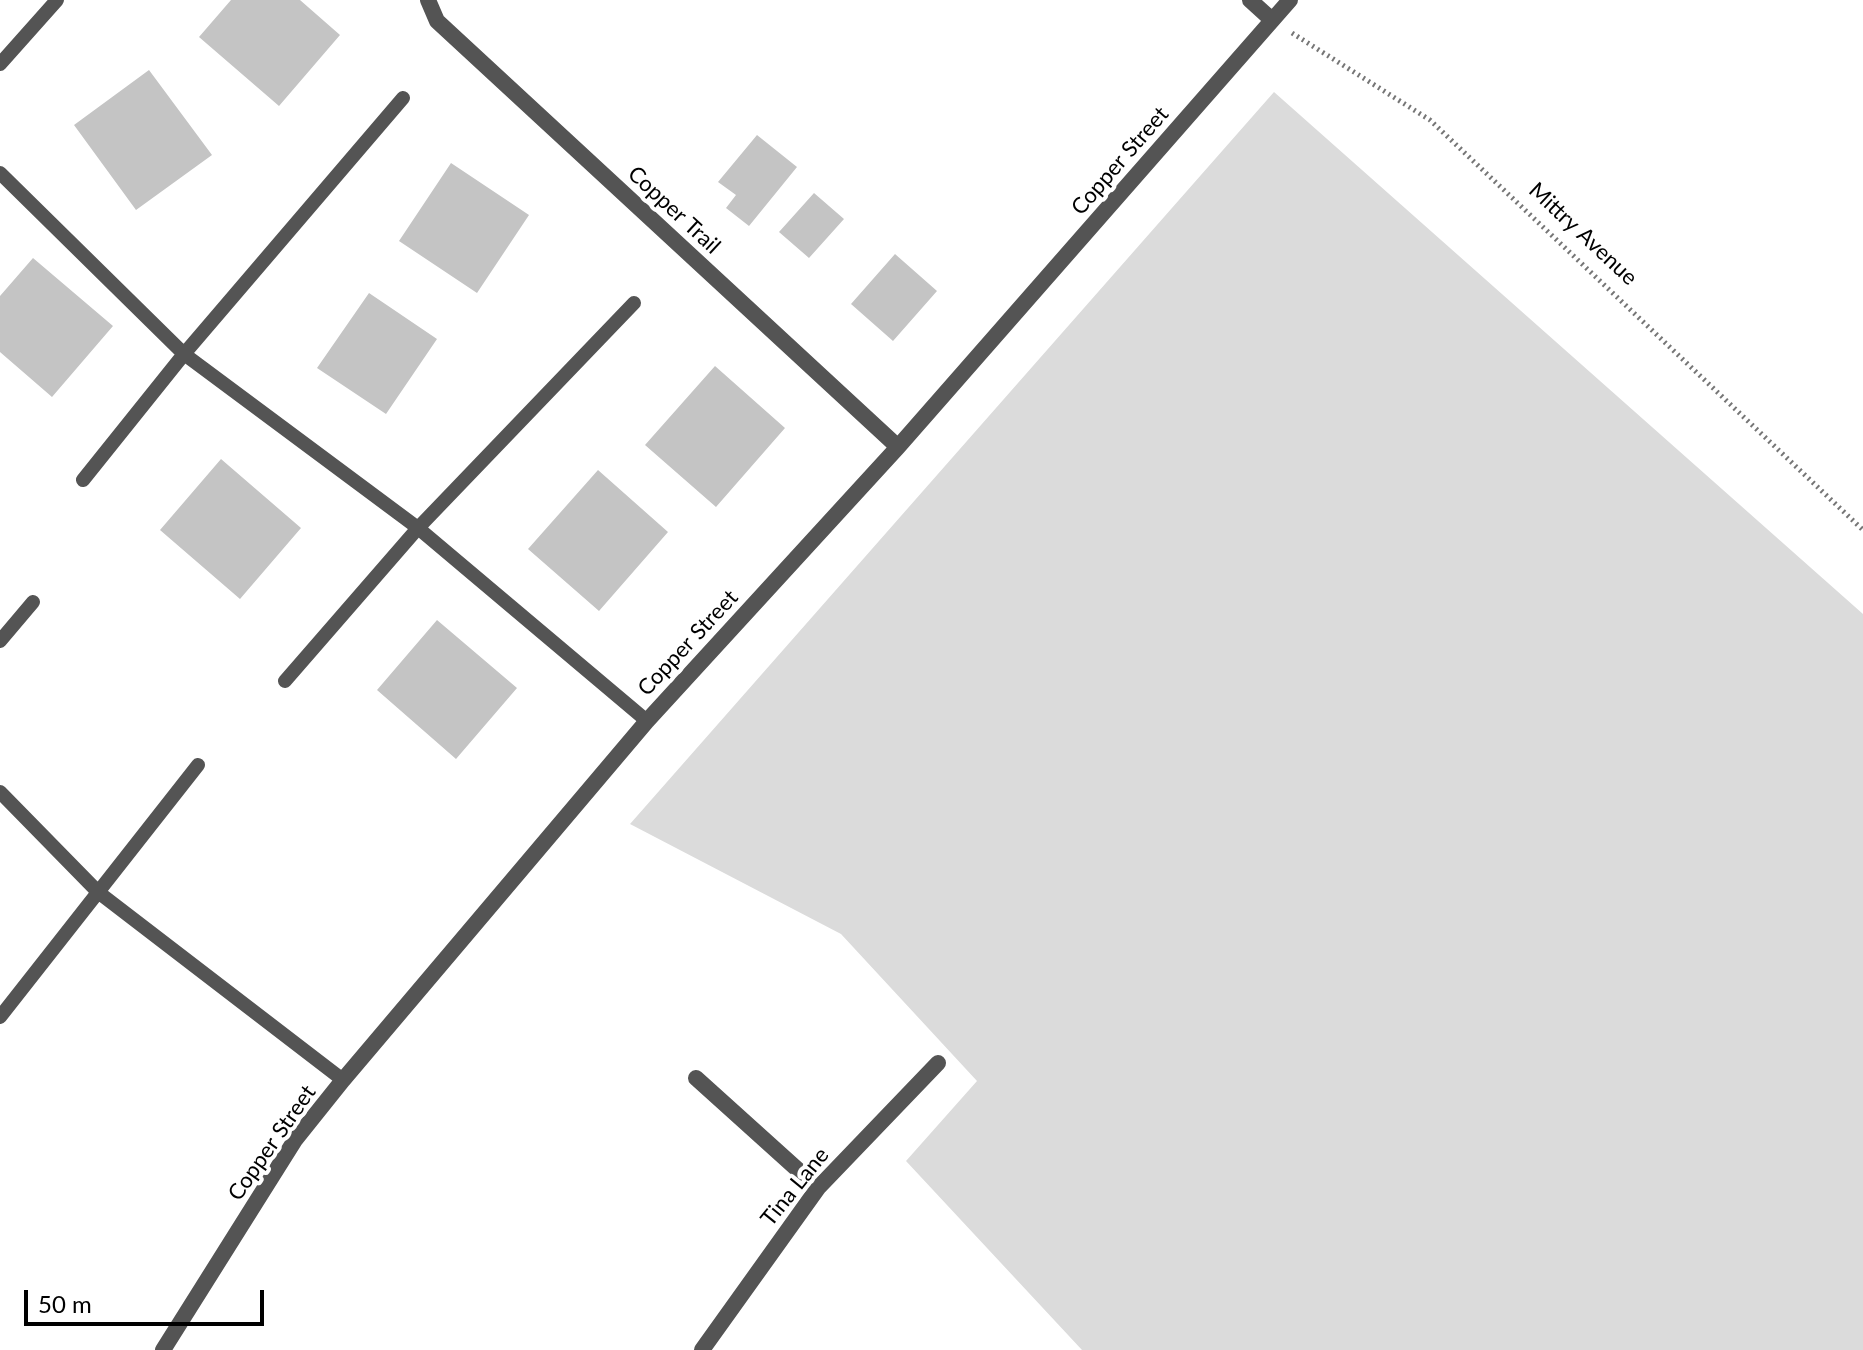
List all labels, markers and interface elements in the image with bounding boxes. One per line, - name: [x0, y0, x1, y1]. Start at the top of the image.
- street label: Copper Street: [1066, 101, 1174, 221]
- street label: Copper Trail: [622, 161, 726, 259]
- street label: Mittry Avenue: [1523, 177, 1643, 291]
- street label: Copper Street: [632, 585, 744, 701]
- street label: Copper Street: [223, 1080, 321, 1206]
- street label: Tina Lane: [755, 1142, 835, 1232]
- scale bar: [28, 1274, 268, 1324]
- text: 50 m: [38, 1289, 92, 1318]

